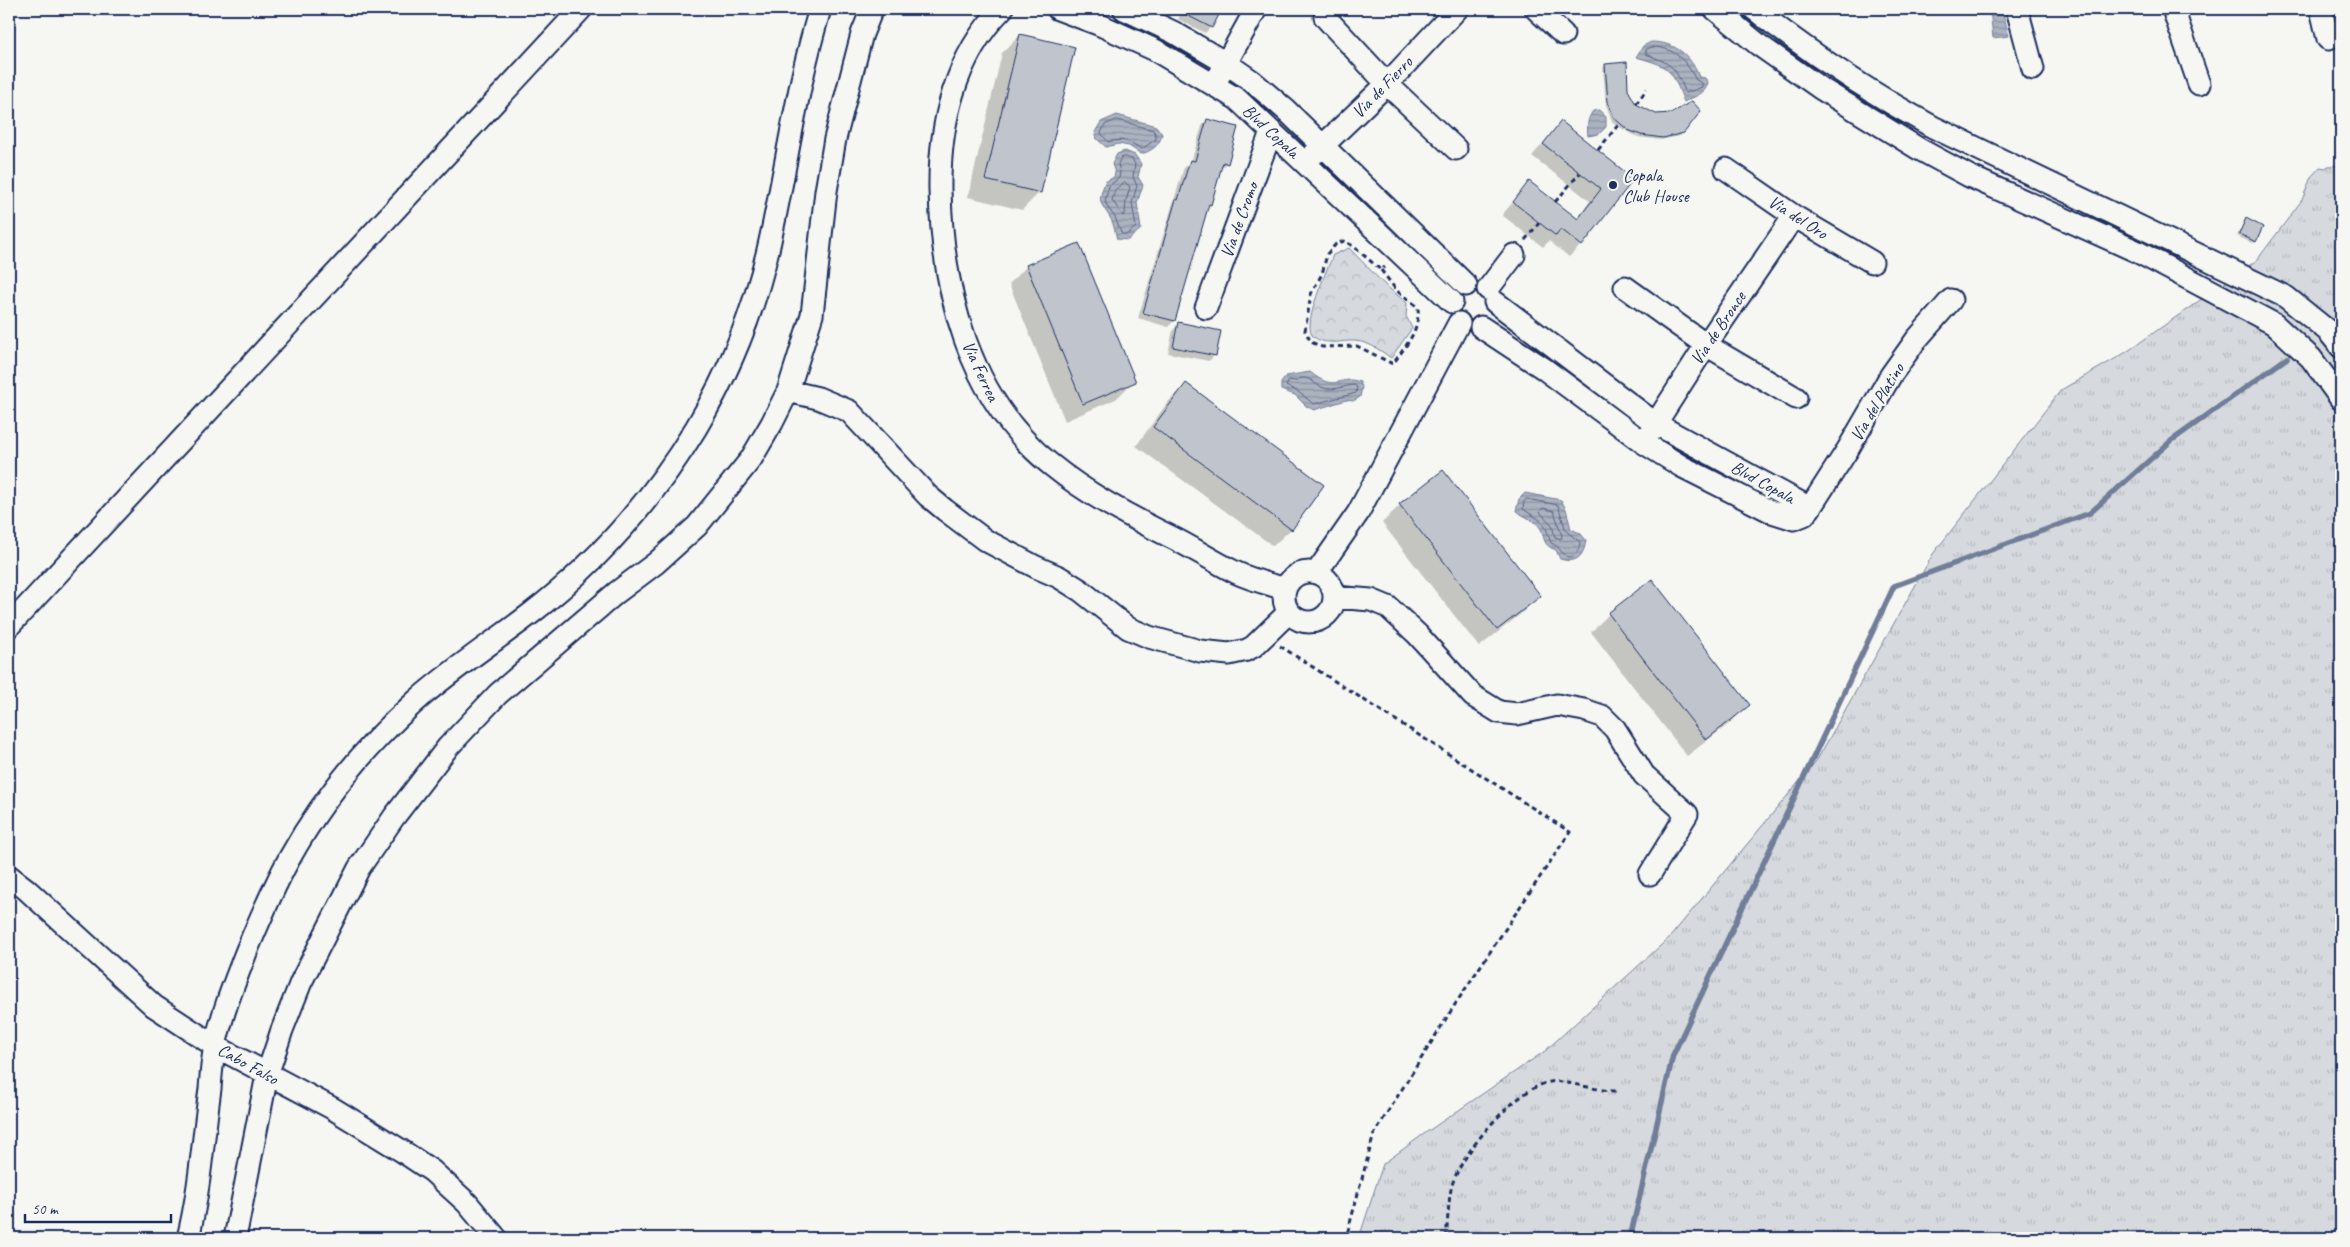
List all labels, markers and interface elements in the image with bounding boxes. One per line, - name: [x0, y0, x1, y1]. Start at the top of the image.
- street label: Via de Fierro: [1347, 50, 1418, 123]
- street label: Blvd Copala: [1238, 99, 1305, 164]
- place label: Copala Club House: [1623, 164, 1690, 207]
- street label: Via de Cromo: [1215, 178, 1263, 261]
- marker: Copala Club House: [1607, 179, 1619, 191]
- street label: Via del Oro: [1764, 190, 1833, 245]
- street label: Via de Bronce: [1686, 286, 1751, 369]
- street label: Via Ferrea: [958, 337, 1005, 406]
- street label: Via del Platino: [1845, 358, 1910, 445]
- street label: Blvd Copala: [1727, 456, 1800, 509]
- street label: Cabo Falso: [214, 1038, 283, 1090]
- scale bar: [25, 1192, 171, 1224]
- text: 50 m: [32, 1200, 59, 1219]

